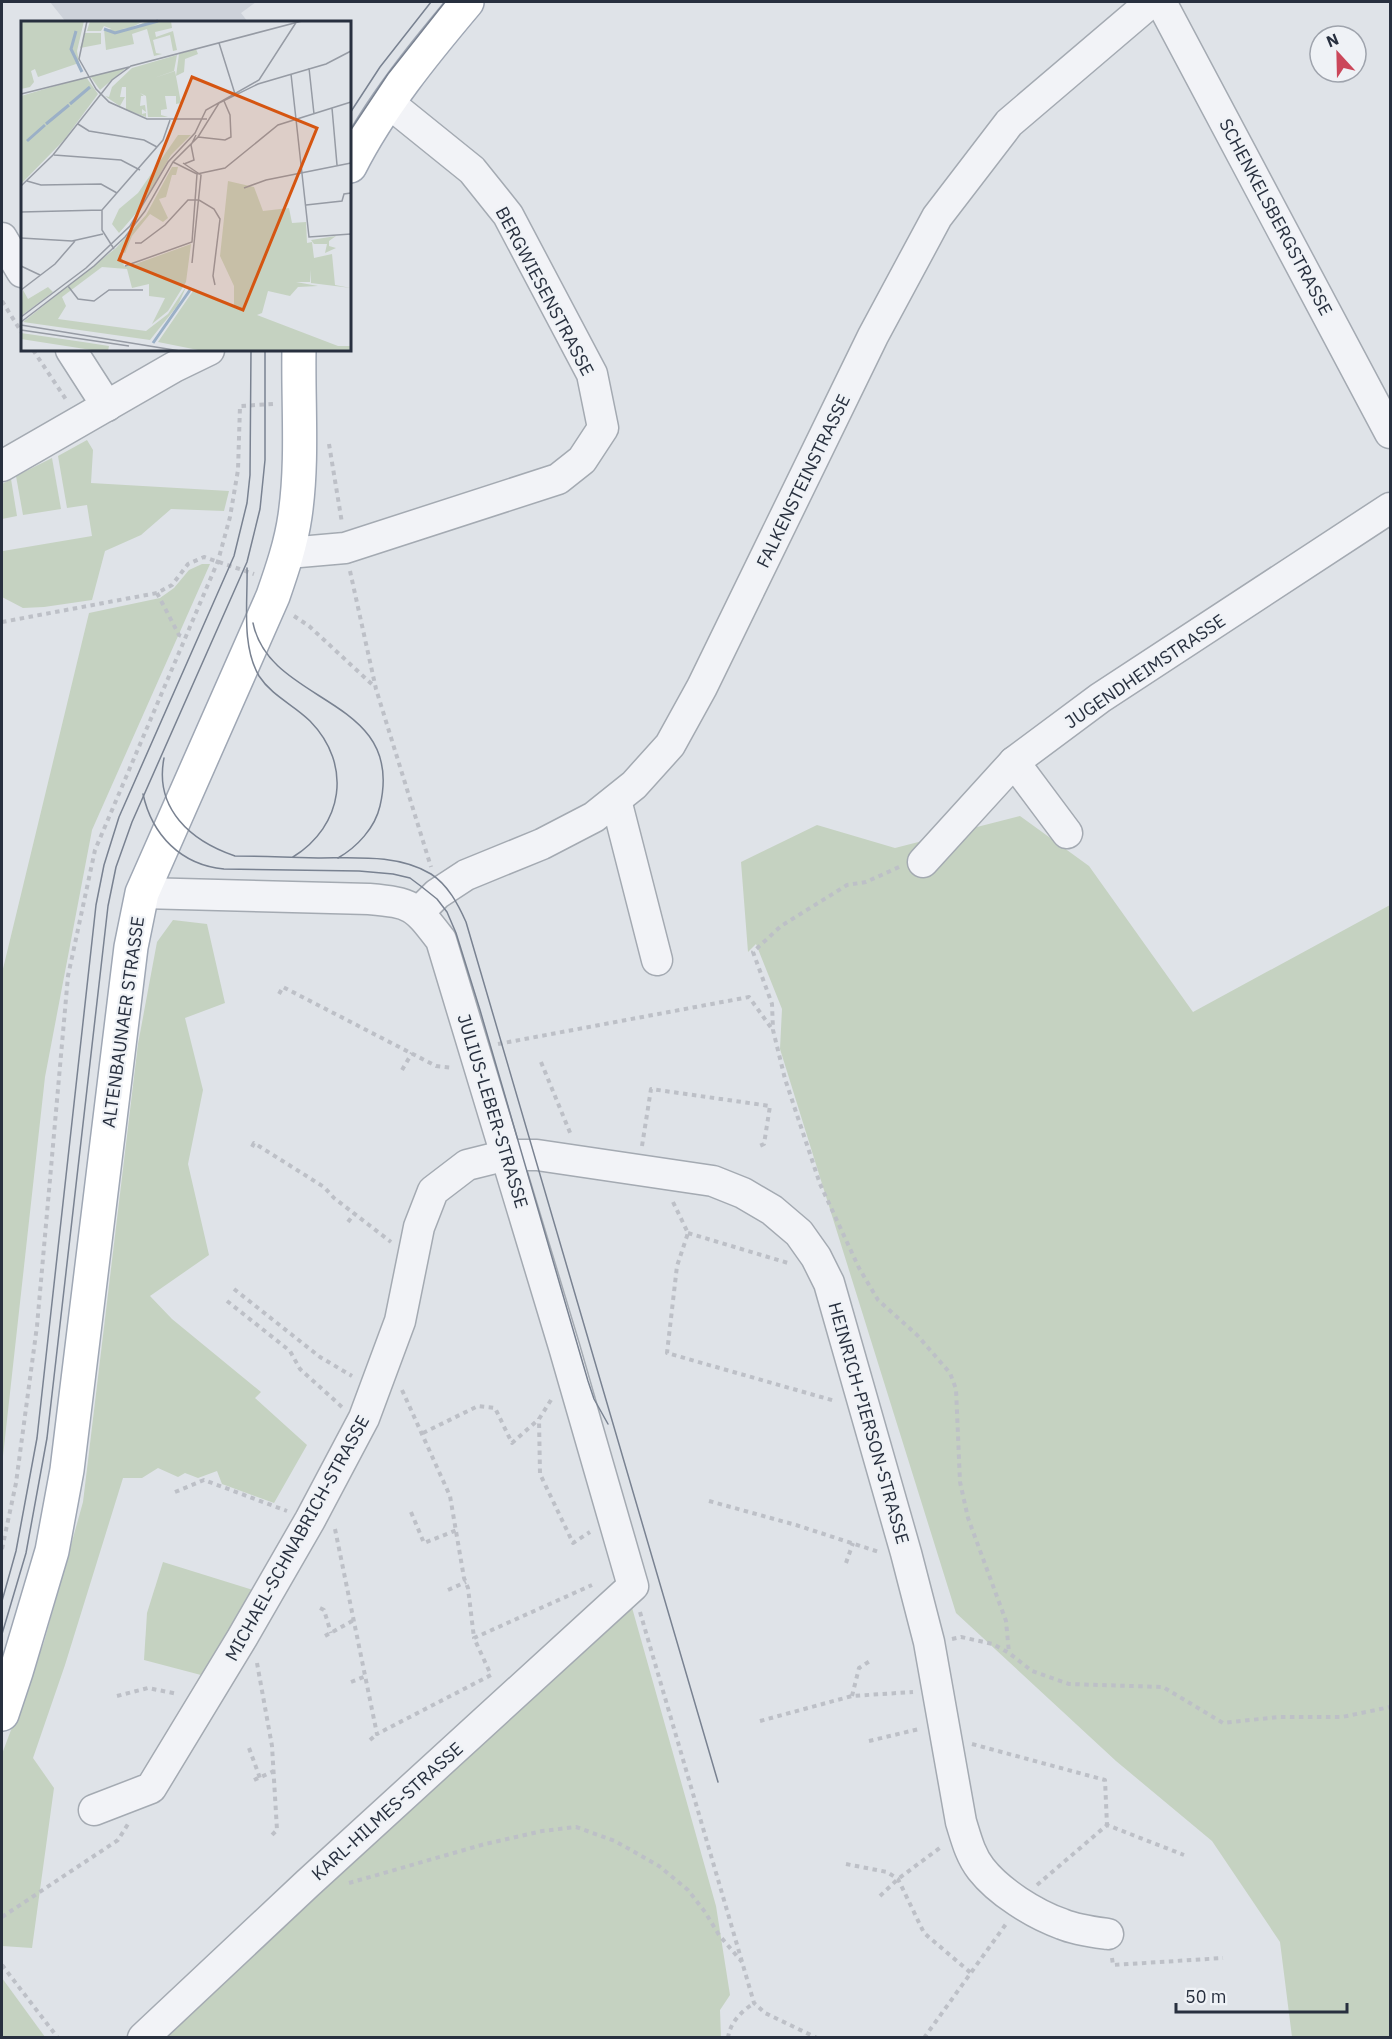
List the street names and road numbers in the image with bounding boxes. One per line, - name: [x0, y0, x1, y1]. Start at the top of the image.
- street label: SCHENKELSBERGSTRASSE: [1214, 115, 1338, 319]
- street label: BERGWIESENSTRASSE: [491, 202, 599, 380]
- street label: FALKENSTEINSTRASSE: [751, 390, 855, 572]
- street label: JUGENDHEIMSTRASSE: [1060, 609, 1230, 733]
- street label: ALTENBAUNAER STRASSE: [97, 915, 149, 1129]
- street label: JULIUS-LEBER-STRASSE: [452, 1011, 534, 1211]
- street label: HEINRICH-PIERSON-STRASSE: [823, 1299, 915, 1547]
- street label: MICHAEL-SCHNABRICH-STRASSE: [220, 1411, 374, 1665]
- street label: KARL-HILMES-STRASSE: [306, 1737, 468, 1885]

